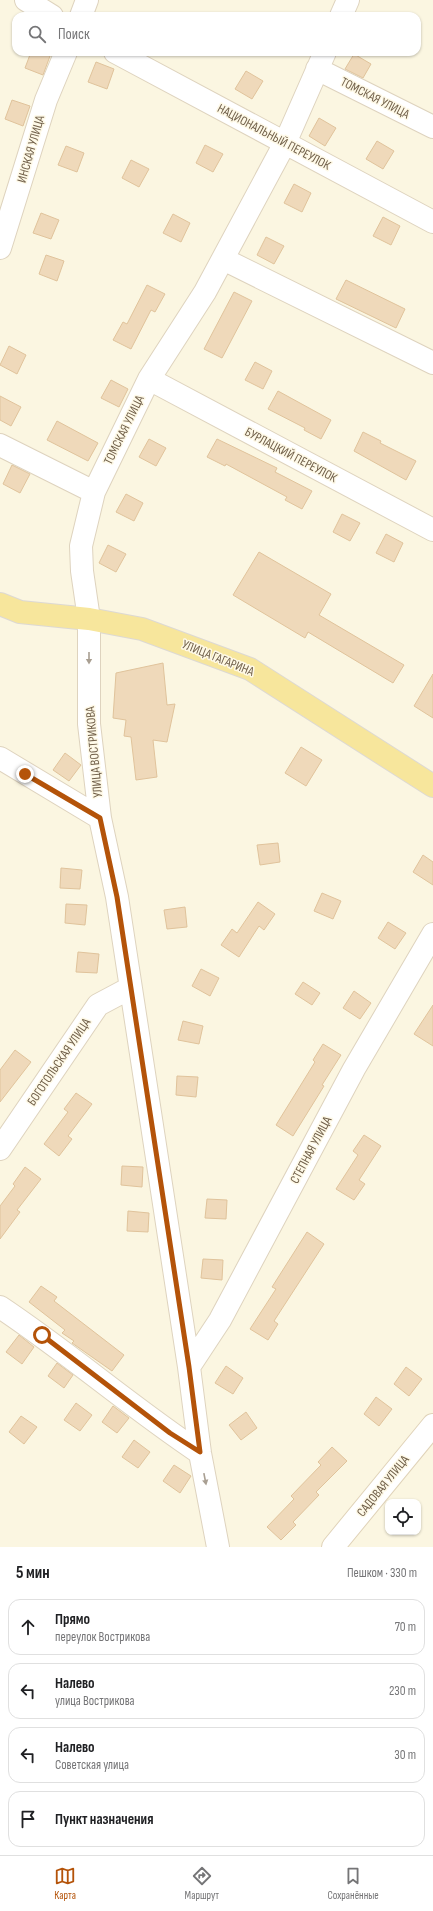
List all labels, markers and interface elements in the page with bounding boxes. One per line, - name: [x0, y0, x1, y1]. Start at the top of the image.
- search box: [12, 12, 421, 56]
- icon: search: [26, 23, 48, 45]
- text: Поиск: [58, 25, 90, 44]
- street label: ТОМСКАЯ УЛИЦА: [338, 74, 413, 122]
- street label: НАЦИОНАЛЬНЫЙ ПЕРЕУЛОК: [215, 100, 333, 174]
- street label: ИНСКАЯ УЛИЦА: [14, 113, 48, 185]
- street label: ТОМСКАЯ УЛИЦА: [100, 392, 148, 467]
- street label: БУРЛАЦКИЙ ПЕРЕУЛОК: [242, 424, 340, 486]
- street label: УЛИЦА ГАГАРИНА: [180, 636, 257, 680]
- one-way arrow: [86, 652, 92, 665]
- street label: УЛИЦА ВОСТРИКОВА: [82, 705, 106, 798]
- route end: [16, 765, 34, 783]
- street label: БОГОТОЛЬСКАЯ УЛИЦА: [24, 1015, 94, 1109]
- street label: СТЕПНАЯ УЛИЦА: [287, 1113, 336, 1186]
- route start: [33, 1326, 51, 1344]
- street label: САДОВАЯ УЛИЦА: [353, 1452, 413, 1520]
- one-way arrow: [202, 1473, 208, 1485]
- map controls: [385, 1499, 421, 1535]
- button: locate: [385, 1499, 421, 1535]
- text: 5 мин: [16, 1563, 50, 1583]
- text: Пешком · 330 m: [347, 1565, 417, 1581]
- text: Прямо: [55, 1610, 90, 1629]
- icon: ahead: [17, 1616, 39, 1638]
- text: 70 m: [395, 1619, 416, 1635]
- text: переулок Вострикова: [55, 1629, 150, 1645]
- text: Налево: [55, 1674, 95, 1693]
- icon: left: [17, 1680, 39, 1702]
- text: 230 m: [389, 1683, 416, 1699]
- text: улица Вострикова: [55, 1693, 135, 1709]
- text: Налево: [55, 1738, 95, 1757]
- icon: left: [17, 1744, 39, 1766]
- text: 30 m: [394, 1747, 416, 1763]
- text: Советская улица: [55, 1757, 129, 1773]
- icon: arrive: [17, 1808, 39, 1830]
- text: Пункт назначения: [55, 1810, 153, 1829]
- tab: Карта: [54, 1865, 76, 1902]
- tab: Маршрут: [185, 1865, 219, 1902]
- tab: Сохранённые: [327, 1865, 379, 1902]

